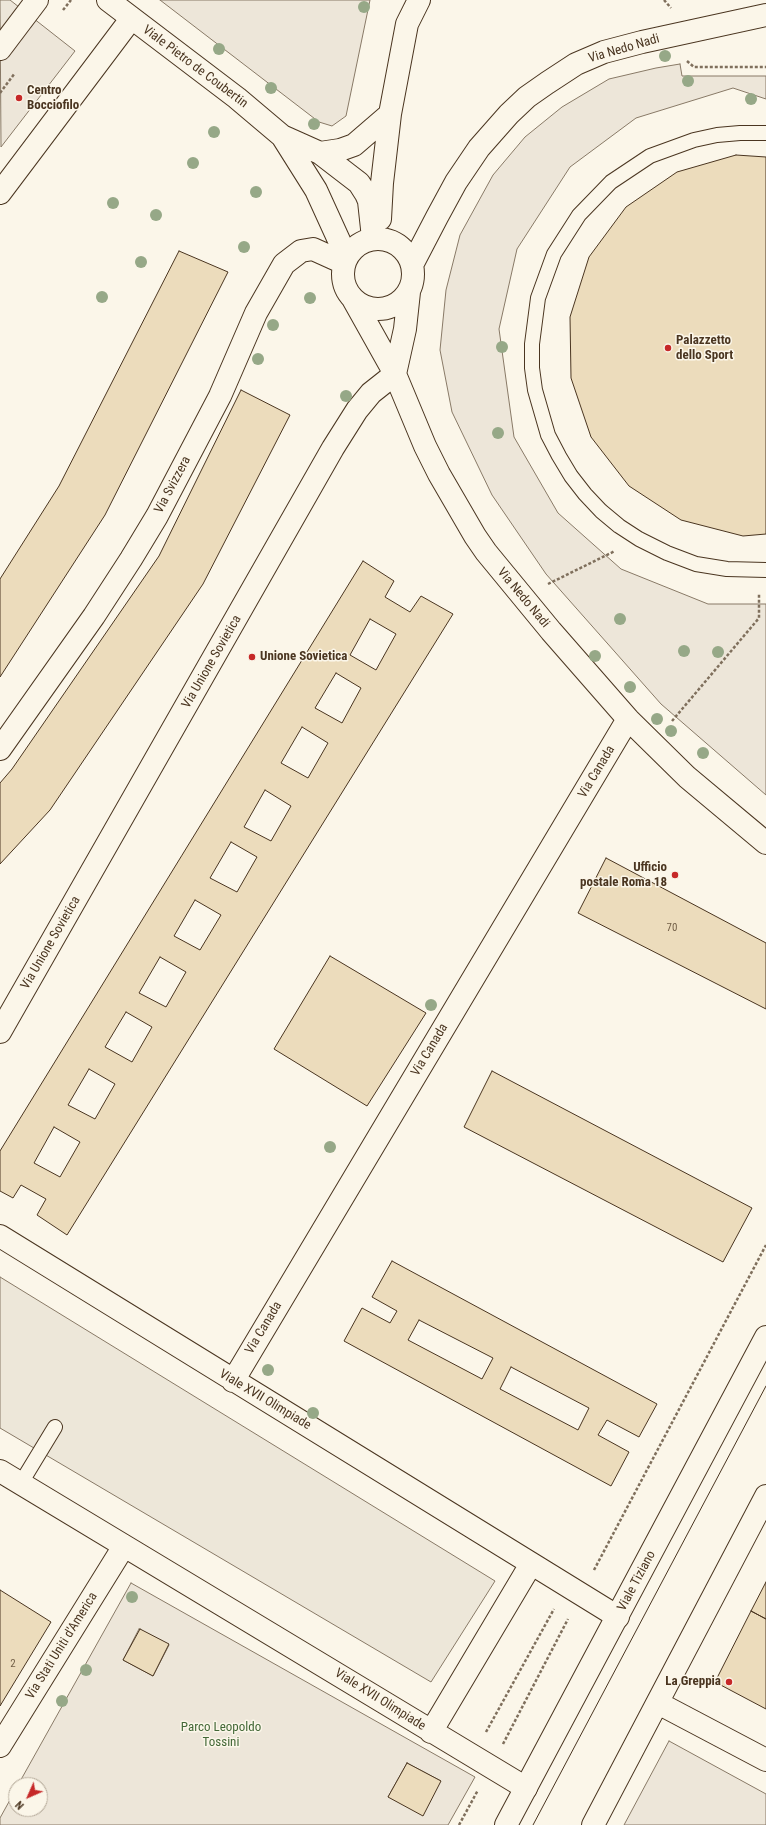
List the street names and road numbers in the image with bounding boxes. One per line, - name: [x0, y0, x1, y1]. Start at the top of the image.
- street label: Viale Pietro de Coubertin: [139, 22, 251, 112]
- street label: Via Nedo Nadi: [587, 31, 661, 67]
- street label: Via Svizzera: [152, 454, 194, 516]
- street label: Via Nedo Nadi: [493, 565, 553, 631]
- street label: Via Unione Sovietica: [179, 613, 245, 711]
- street label: Via Canada: [575, 743, 619, 801]
- street label: Via Unione Sovietica: [18, 894, 84, 992]
- street label: Via Canada: [408, 1021, 452, 1079]
- street label: Via Canada: [242, 1299, 286, 1357]
- street label: Viale XVII Olimpiade: [216, 1366, 314, 1434]
- street label: Viale Tiziano: [615, 1548, 659, 1614]
- street label: Via Stati Uniti d'America: [23, 1590, 101, 1702]
- street label: Viale XVII Olimpiade: [332, 1666, 428, 1734]

